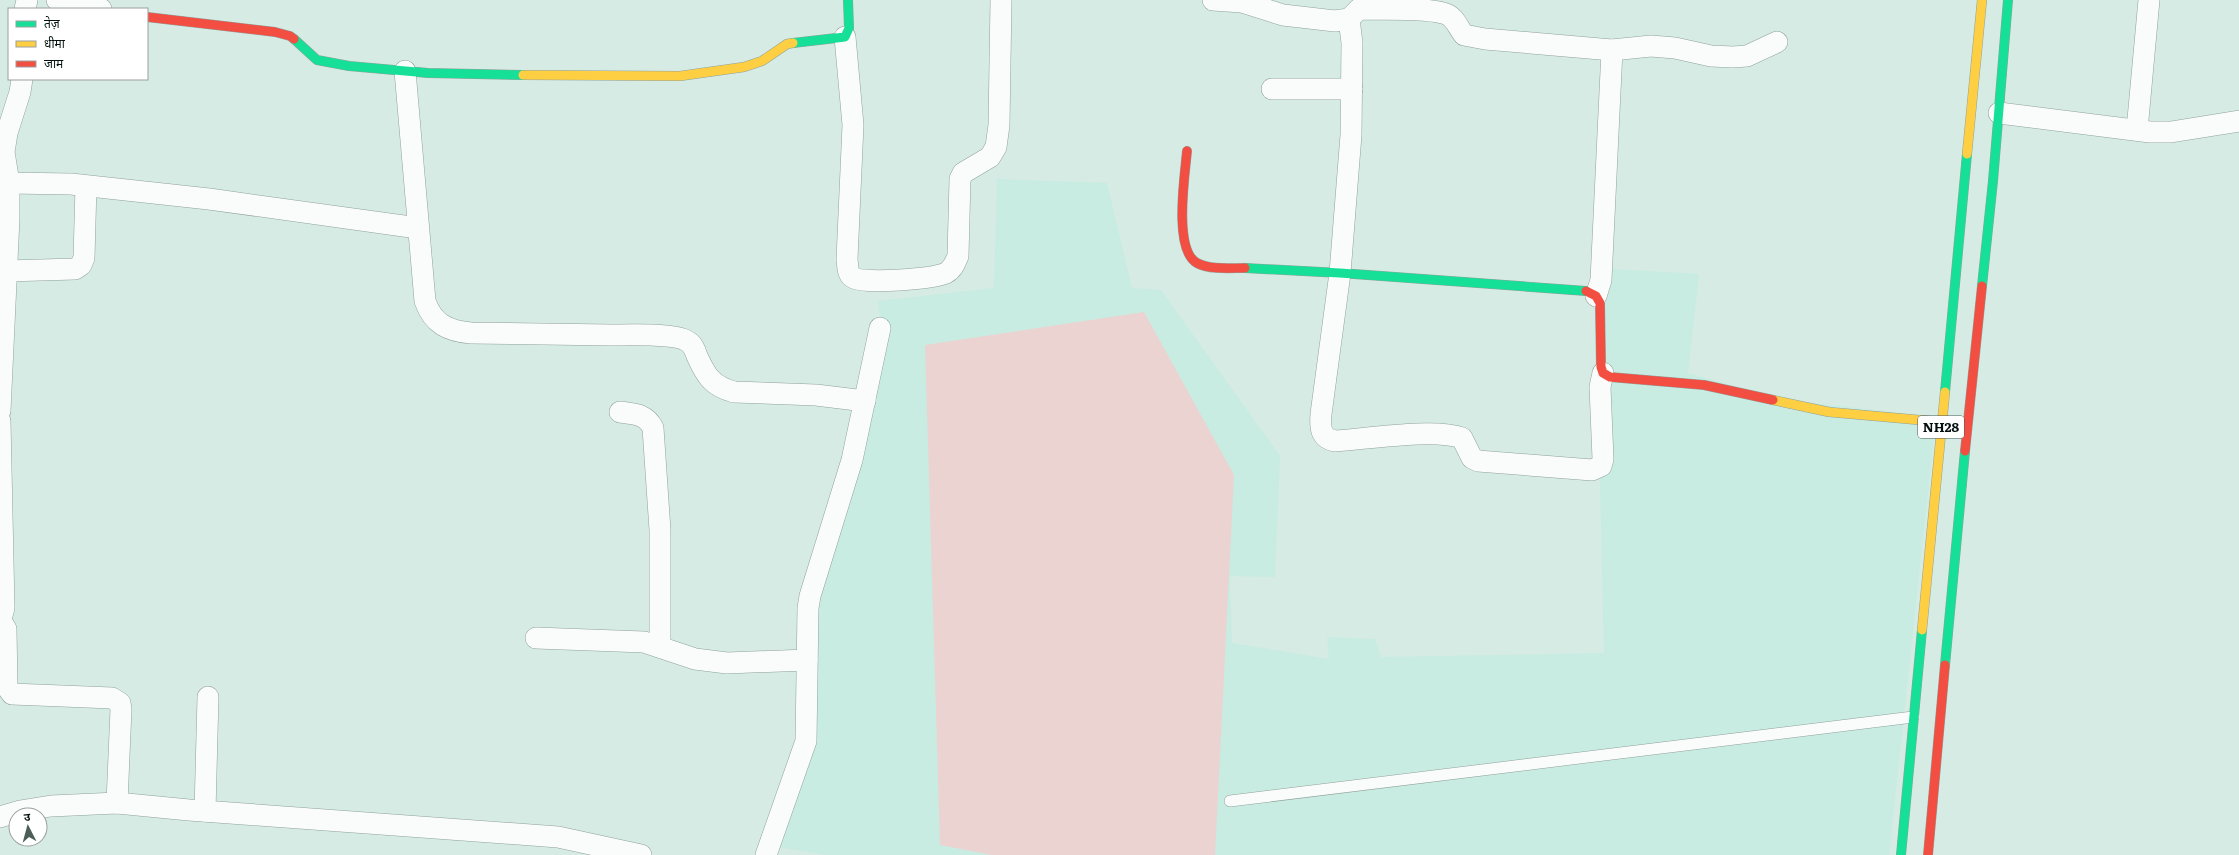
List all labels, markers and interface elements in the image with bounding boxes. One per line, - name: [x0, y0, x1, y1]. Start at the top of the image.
- legend: [8, 8, 148, 80]
- text: तेज़: [44, 14, 61, 32]
- text: धीमा: [44, 34, 66, 52]
- text: जाम: [44, 54, 64, 72]
- road number: NH28: [1918, 416, 1964, 438]
- north arrow: [8, 807, 48, 847]
- text: उ: [23, 808, 31, 824]

